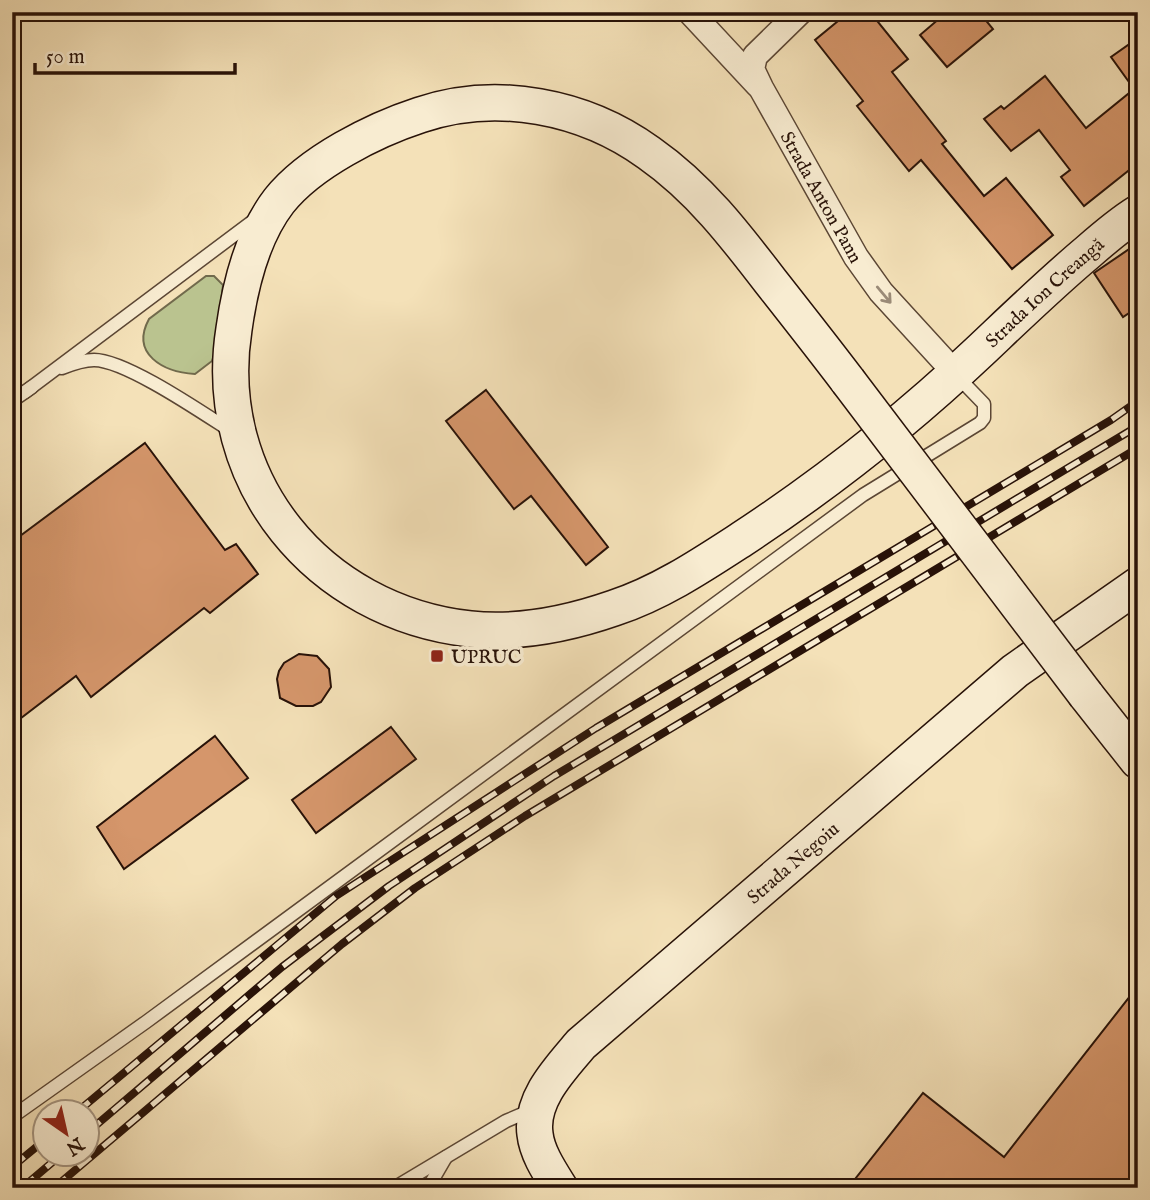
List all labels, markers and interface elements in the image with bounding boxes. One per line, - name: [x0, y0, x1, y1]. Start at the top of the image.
- scale bar: [35, 32, 234, 76]
- text: 50 m: [46, 44, 85, 71]
- street label: Strada Anton Pann: [774, 128, 867, 268]
- street label: Strada Ion Creangă: [981, 233, 1111, 354]
- one-way arrow: [876, 285, 891, 303]
- place label: UPRUC: [451, 646, 521, 670]
- marker: UPRUC: [429, 648, 445, 664]
- street label: Strada Negoiu: [743, 817, 845, 910]
- north arrow: [32, 1098, 102, 1168]
- text: N: [60, 1130, 89, 1160]

